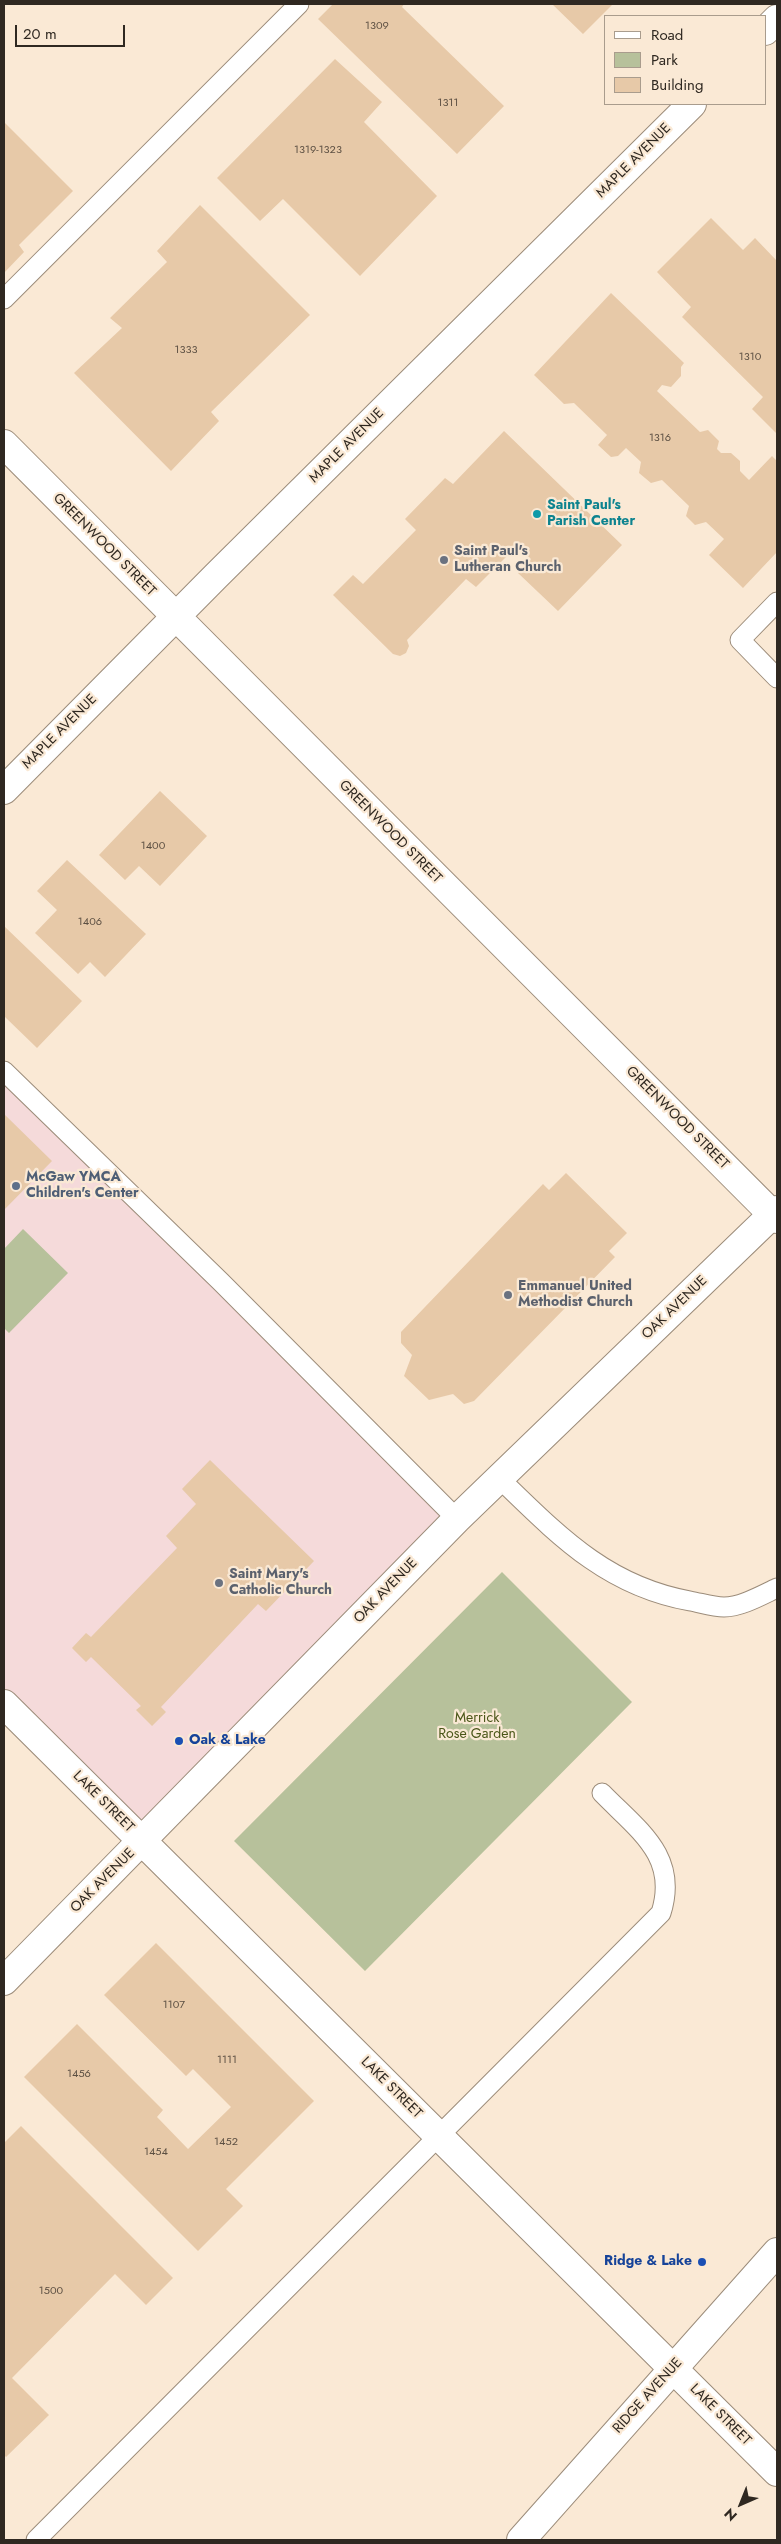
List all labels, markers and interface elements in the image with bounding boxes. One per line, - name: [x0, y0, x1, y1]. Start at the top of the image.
- scale bar: [18, 15, 128, 47]
- legend: [604, 15, 766, 105]
- house number: 1309: [365, 19, 389, 33]
- text: 20 m: [23, 23, 57, 45]
- text: Road: [651, 24, 683, 46]
- text: Park: [651, 49, 678, 71]
- text: Building: [651, 74, 703, 96]
- house number: 1311: [438, 96, 458, 110]
- street label: MAPLE AVENUE: [593, 120, 675, 202]
- house number: 1319-1323: [294, 143, 342, 157]
- house number: 1333: [175, 343, 197, 357]
- house number: 1310: [739, 350, 761, 364]
- street label: MAPLE AVENUE: [306, 405, 388, 487]
- house number: 1316: [649, 431, 671, 445]
- street label: GREENWOOD STREET: [49, 490, 159, 600]
- place label: Saint Paul's Parish Center: [547, 498, 635, 530]
- marker: Saint Paul's Parish Center: [531, 508, 543, 520]
- place label: Saint Paul's Lutheran Church: [454, 544, 561, 576]
- marker: Saint Paul's Lutheran Church: [438, 554, 450, 566]
- street label: MAPLE AVENUE: [19, 691, 101, 773]
- street label: GREENWOOD STREET: [335, 777, 445, 887]
- house number: 1400: [141, 839, 165, 853]
- house number: 1406: [78, 915, 102, 929]
- street label: GREENWOOD STREET: [622, 1063, 732, 1173]
- place label: McGaw YMCA Children's Center: [26, 1170, 139, 1202]
- marker: McGaw YMCA Children's Center: [10, 1180, 22, 1192]
- street label: OAK AVENUE: [639, 1273, 711, 1343]
- place label: Emmanuel United Methodist Church: [518, 1279, 633, 1311]
- marker: Emmanuel United Methodist Church: [502, 1289, 514, 1301]
- street label: OAK AVENUE: [351, 1555, 421, 1627]
- place label: Saint Mary's Catholic Church: [229, 1567, 332, 1600]
- marker: Saint Mary's Catholic Church: [213, 1577, 225, 1589]
- park label: Merrick Rose Garden: [438, 1711, 516, 1744]
- place label: Oak & Lake: [189, 1733, 266, 1749]
- marker: Oak & Lake: [173, 1735, 185, 1747]
- street label: LAKE STREET: [69, 1768, 137, 1836]
- street label: OAK AVENUE: [67, 1845, 139, 1917]
- house number: 1107: [163, 1998, 185, 2012]
- house number: 1111: [217, 2053, 237, 2067]
- street label: LAKE STREET: [357, 2054, 425, 2122]
- house number: 1456: [67, 2067, 91, 2081]
- house number: 1452: [214, 2135, 238, 2149]
- house number: 1454: [144, 2145, 168, 2159]
- place label: Ridge & Lake: [604, 2254, 692, 2270]
- marker: Ridge & Lake: [696, 2256, 708, 2268]
- house number: 1500: [39, 2284, 63, 2298]
- street label: RIDGE AVENUE: [610, 2355, 686, 2437]
- street label: LAKE STREET: [686, 2381, 754, 2449]
- north arrow: [716, 2479, 766, 2529]
- text: N: [720, 2504, 742, 2526]

